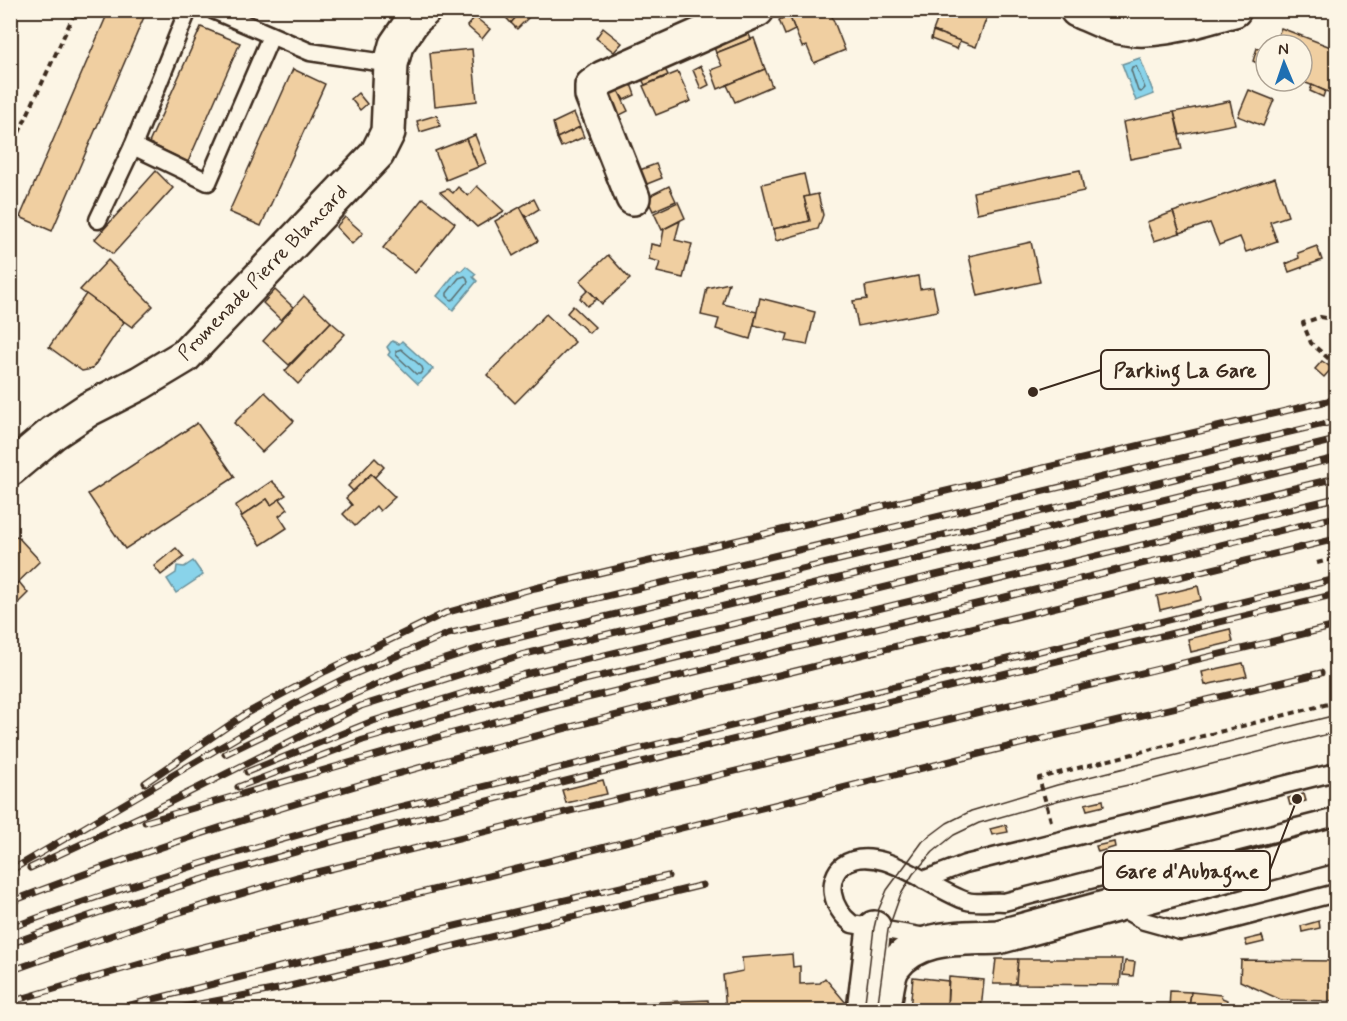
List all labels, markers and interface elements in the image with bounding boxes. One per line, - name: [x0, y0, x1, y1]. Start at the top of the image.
- north arrow: [1254, 33, 1314, 93]
- text: N: [1278, 39, 1289, 60]
- street label: Promenade Pierre Blancard: [172, 179, 354, 367]
- callout: Parking La Gare: [1101, 350, 1269, 389]
- text: Parking La Gare: [1113, 357, 1257, 387]
- callout: Gare d'Aubagne: [1103, 851, 1270, 890]
- text: Gare d'Aubagne: [1115, 858, 1260, 888]

